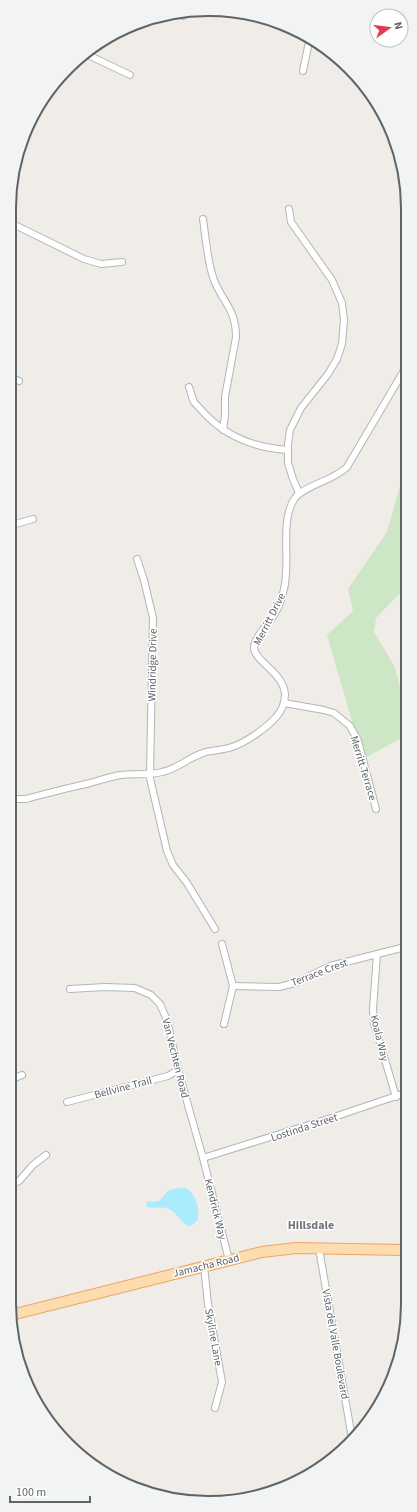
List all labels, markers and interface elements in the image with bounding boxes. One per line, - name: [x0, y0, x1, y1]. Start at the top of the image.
- north arrow: [369, 8, 409, 48]
- text: N: [390, 20, 406, 31]
- street label: Merritt Drive: [250, 590, 289, 648]
- street label: Windridge Drive: [144, 628, 161, 702]
- street label: Merritt Terrace: [347, 734, 381, 803]
- street label: Terrace Crest: [289, 955, 350, 990]
- street label: Koala Way: [367, 1013, 393, 1063]
- street label: Van Vechten Road: [158, 1017, 193, 1100]
- street label: Bellvine Trail: [93, 1073, 154, 1102]
- street label: Lostinda Street: [269, 1110, 340, 1145]
- street label: Kendrick Way: [201, 1177, 230, 1241]
- district label: Hillsdale: [288, 1217, 334, 1234]
- street label: Jamacha Road: [171, 1250, 241, 1281]
- street label: Vista del Valle Boulevard: [318, 1288, 353, 1400]
- street label: Skyline Lane: [201, 1307, 226, 1367]
- scale bar: [10, 1478, 90, 1504]
- text: 100 m: [16, 1484, 46, 1501]

